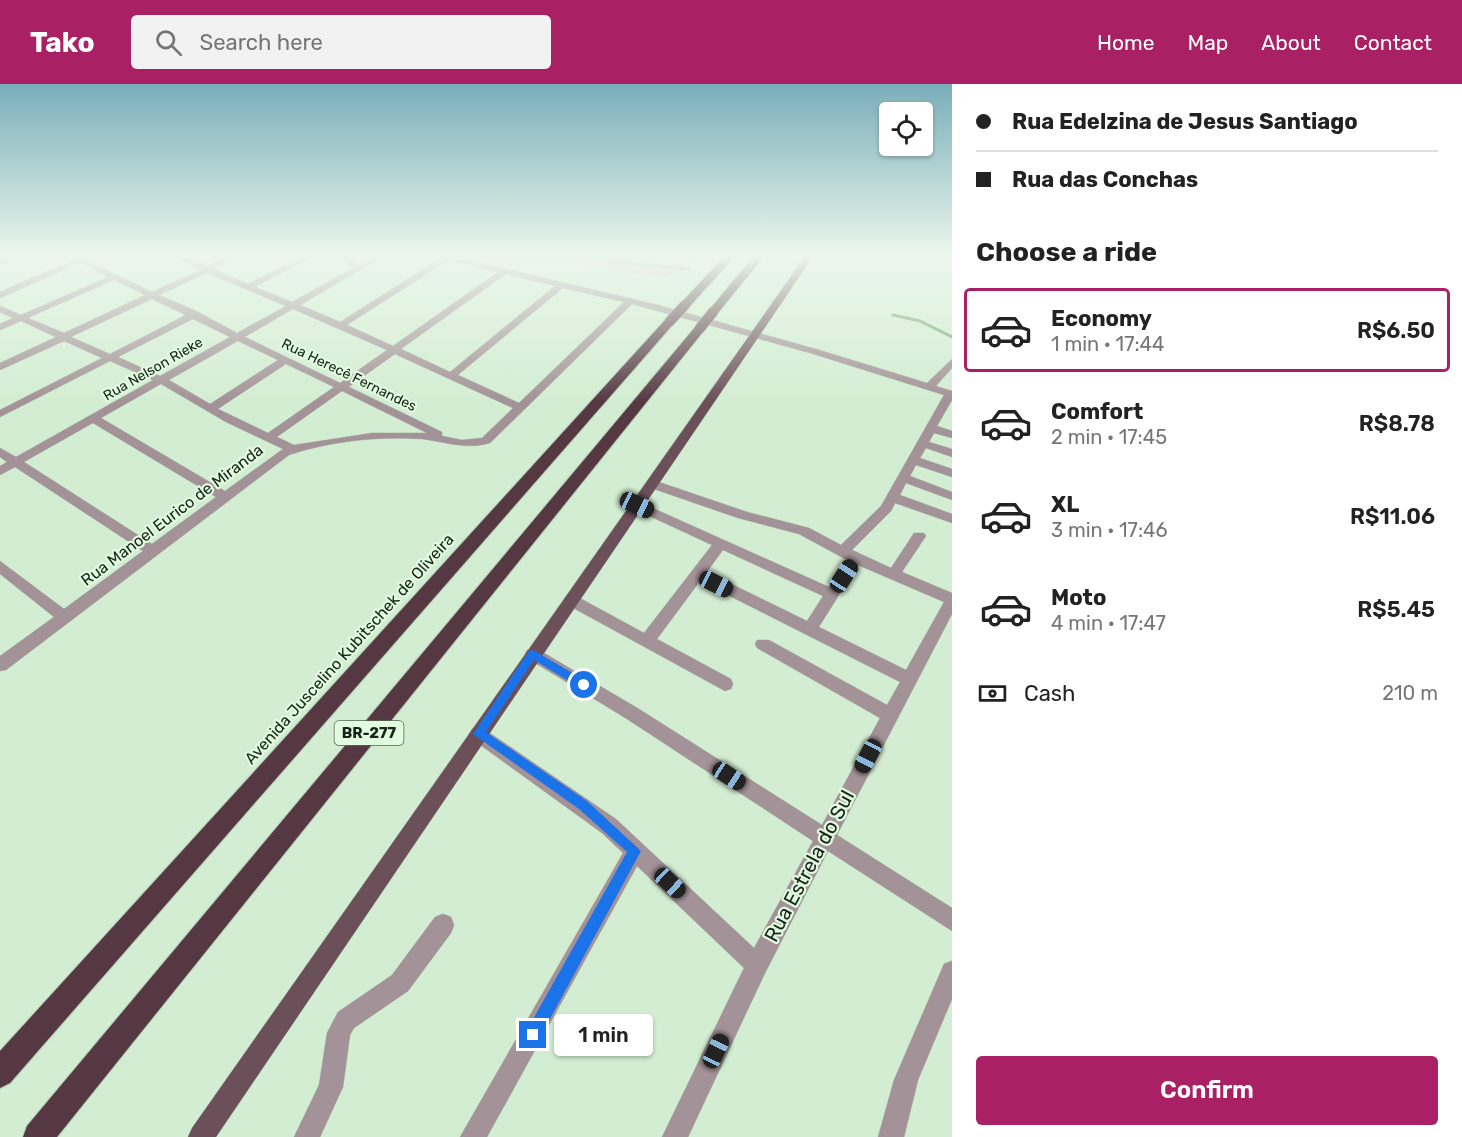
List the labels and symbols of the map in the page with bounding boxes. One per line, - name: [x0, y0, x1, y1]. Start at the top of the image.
- street label: Rua Nelson Rieke: [100, 334, 206, 404]
- street label: Rua Herecê Fernandes: [279, 335, 419, 415]
- street label: Rua Manoel Eurico de Miranda: [77, 440, 267, 590]
- car: [617, 489, 657, 521]
- street label: Avenida Juscelino Kubitschek de Oliveira: [240, 530, 458, 768]
- car: [827, 556, 861, 596]
- car: [696, 568, 736, 600]
- route start: [570, 671, 597, 698]
- road number: BR-277: [334, 721, 404, 745]
- car: [852, 736, 884, 776]
- car: [709, 759, 749, 793]
- street label: Rua Estrela do Sul: [759, 786, 859, 946]
- car: [651, 864, 689, 902]
- callout: 1 min: [554, 1014, 653, 1056]
- route end: [519, 1021, 546, 1048]
- car: [700, 1031, 732, 1071]

